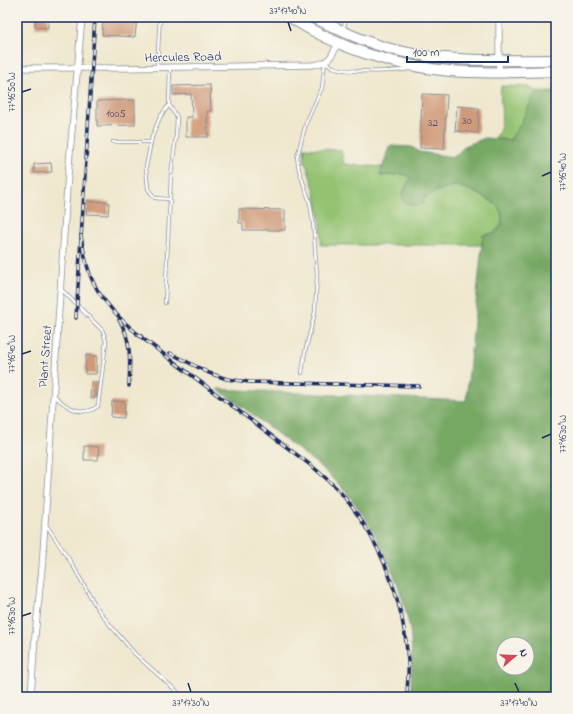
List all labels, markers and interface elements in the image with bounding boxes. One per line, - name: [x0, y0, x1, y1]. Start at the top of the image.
- text: 37°17'40"N: [270, 4, 307, 19]
- scale bar: [407, 38, 508, 64]
- text: 100 m: [413, 44, 440, 62]
- street label: Hercules Road: [144, 47, 222, 68]
- text: 77°16'50"W: [5, 72, 20, 112]
- house number: 1005: [106, 106, 126, 122]
- house number: 30: [462, 113, 472, 129]
- house number: 32: [428, 115, 439, 131]
- text: 77°16'40"W: [556, 153, 571, 191]
- street label: Plant Street: [34, 324, 57, 388]
- text: 77°16'40"W: [5, 335, 20, 373]
- text: 77°16'30"W: [556, 415, 571, 453]
- text: 77°16'30"W: [5, 597, 20, 635]
- north arrow: [495, 636, 535, 676]
- text: N: [515, 647, 532, 659]
- text: 37°17'30"N: [173, 696, 210, 711]
- text: 37°17'40"N: [501, 696, 538, 711]

